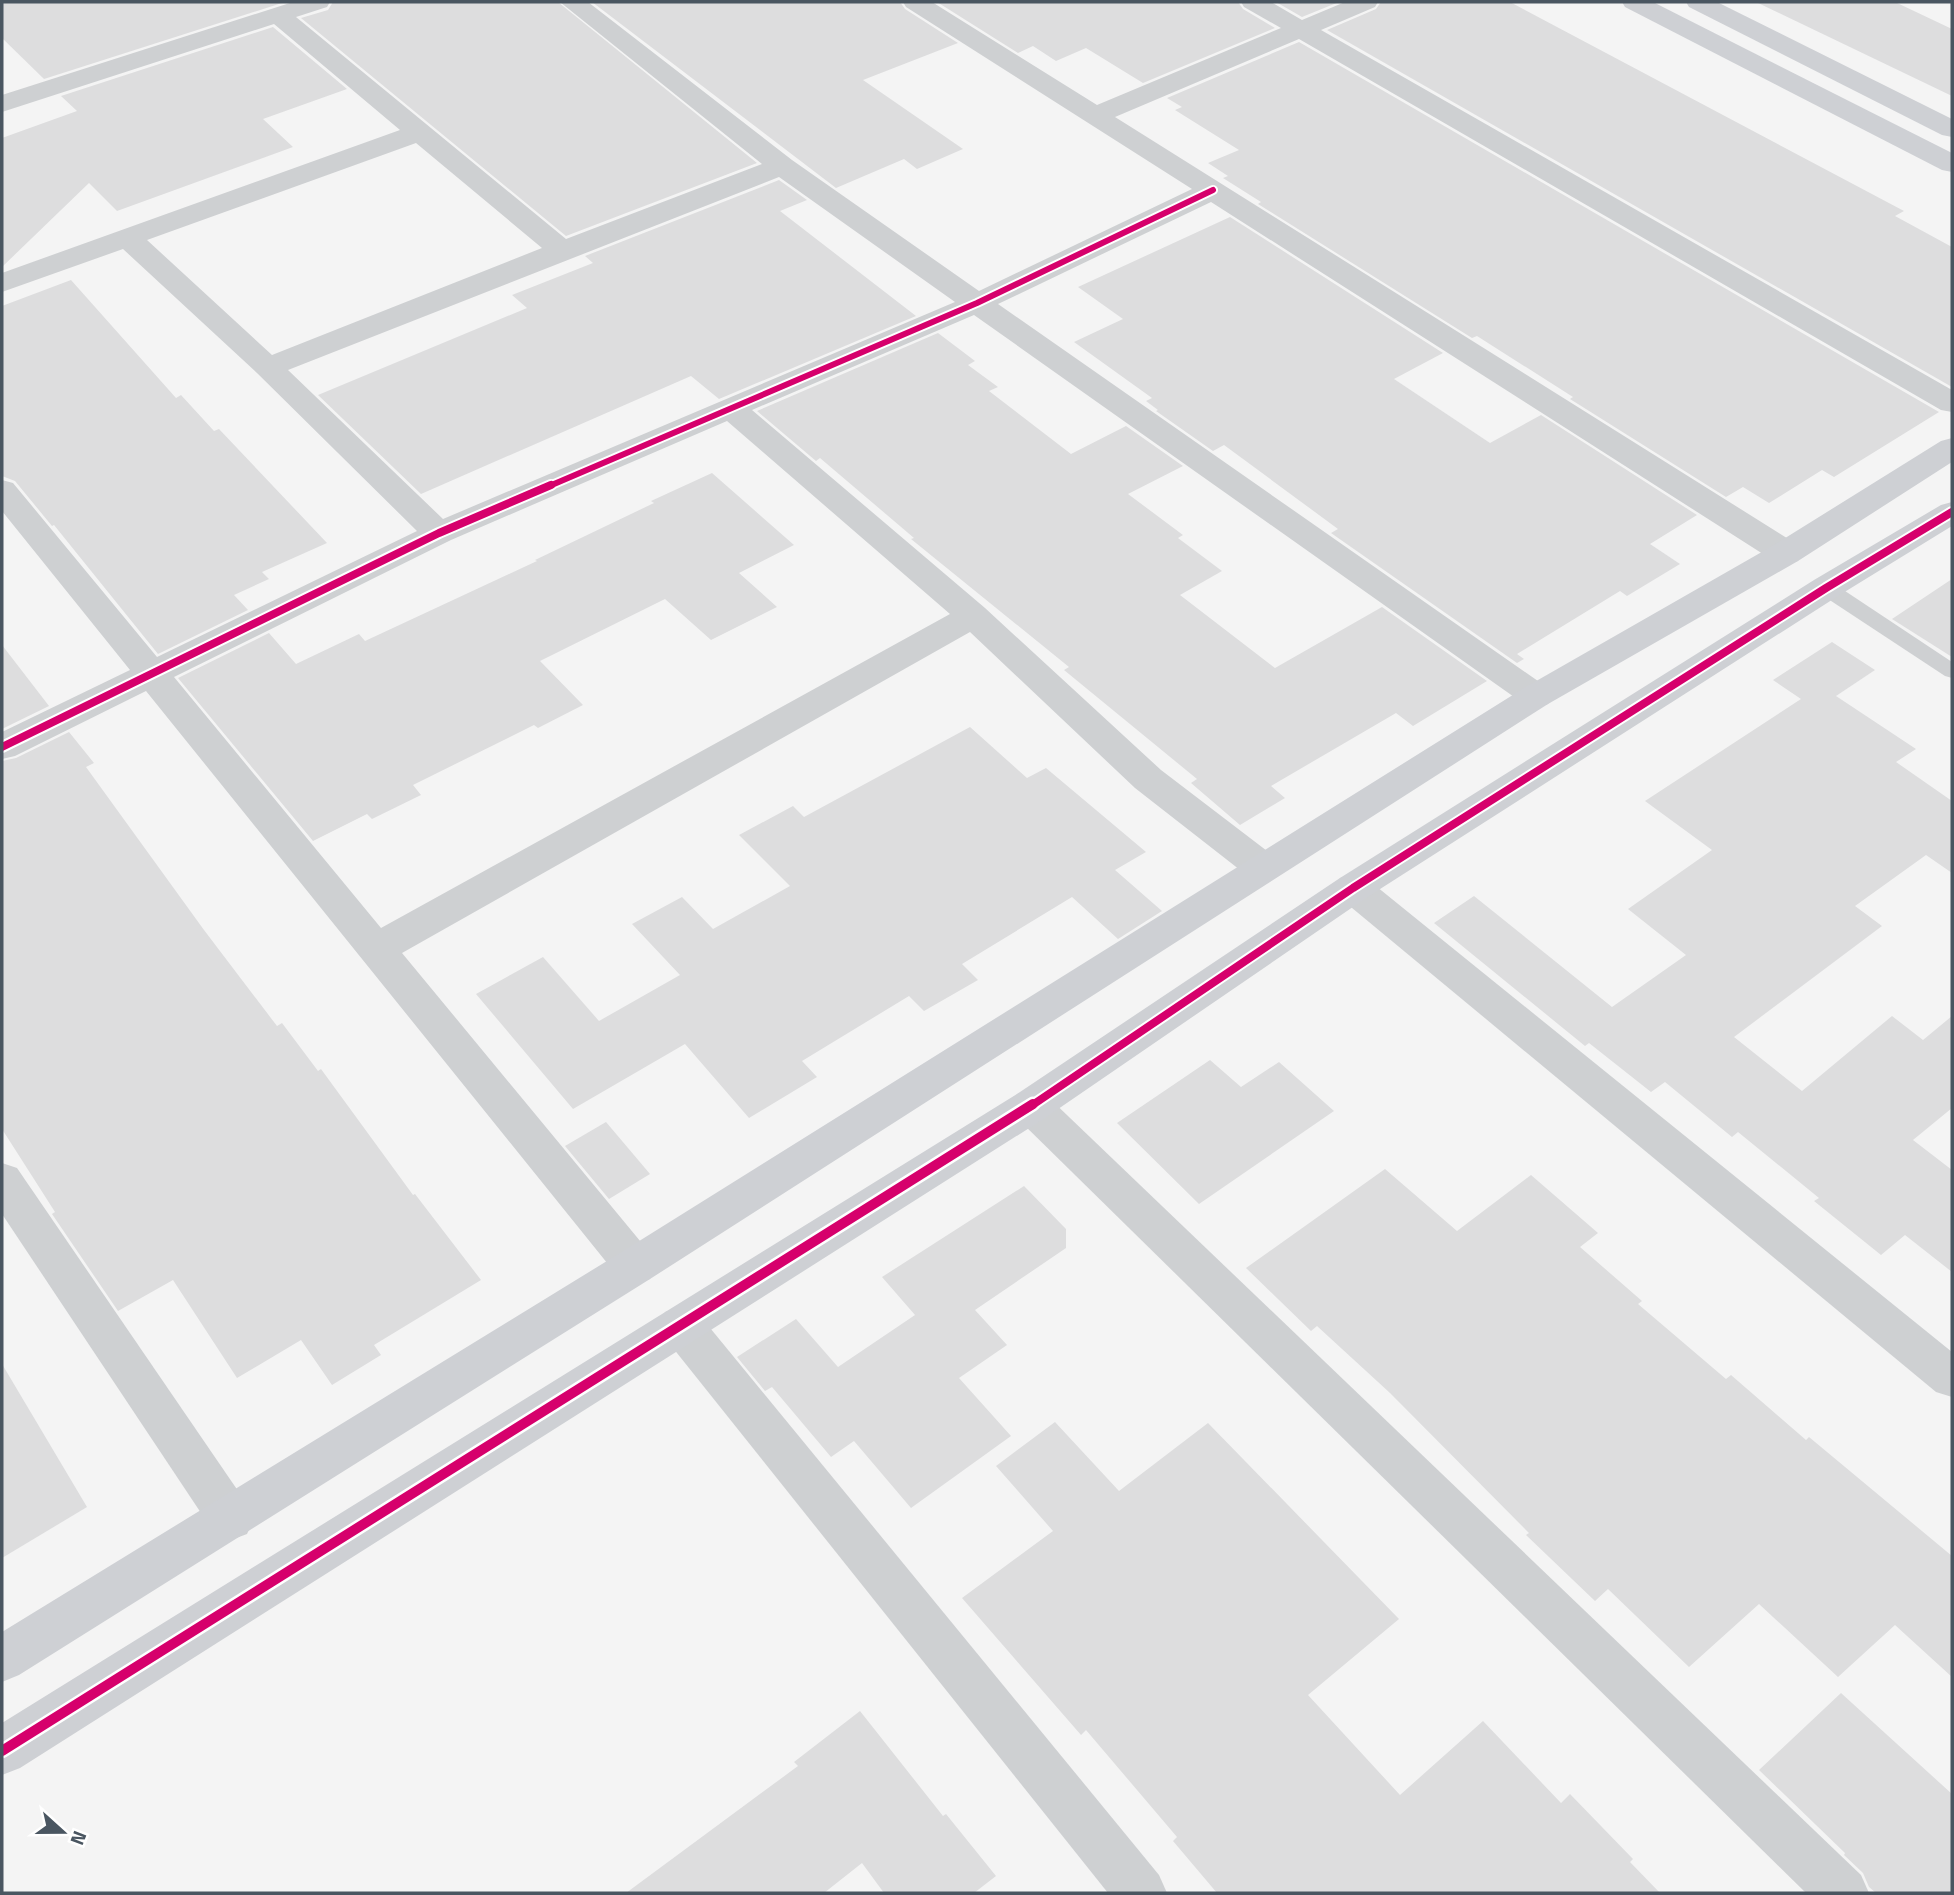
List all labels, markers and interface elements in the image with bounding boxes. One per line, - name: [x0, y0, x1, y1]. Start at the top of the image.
- north arrow: [28, 1797, 98, 1867]
- text: N: [63, 1827, 95, 1850]

